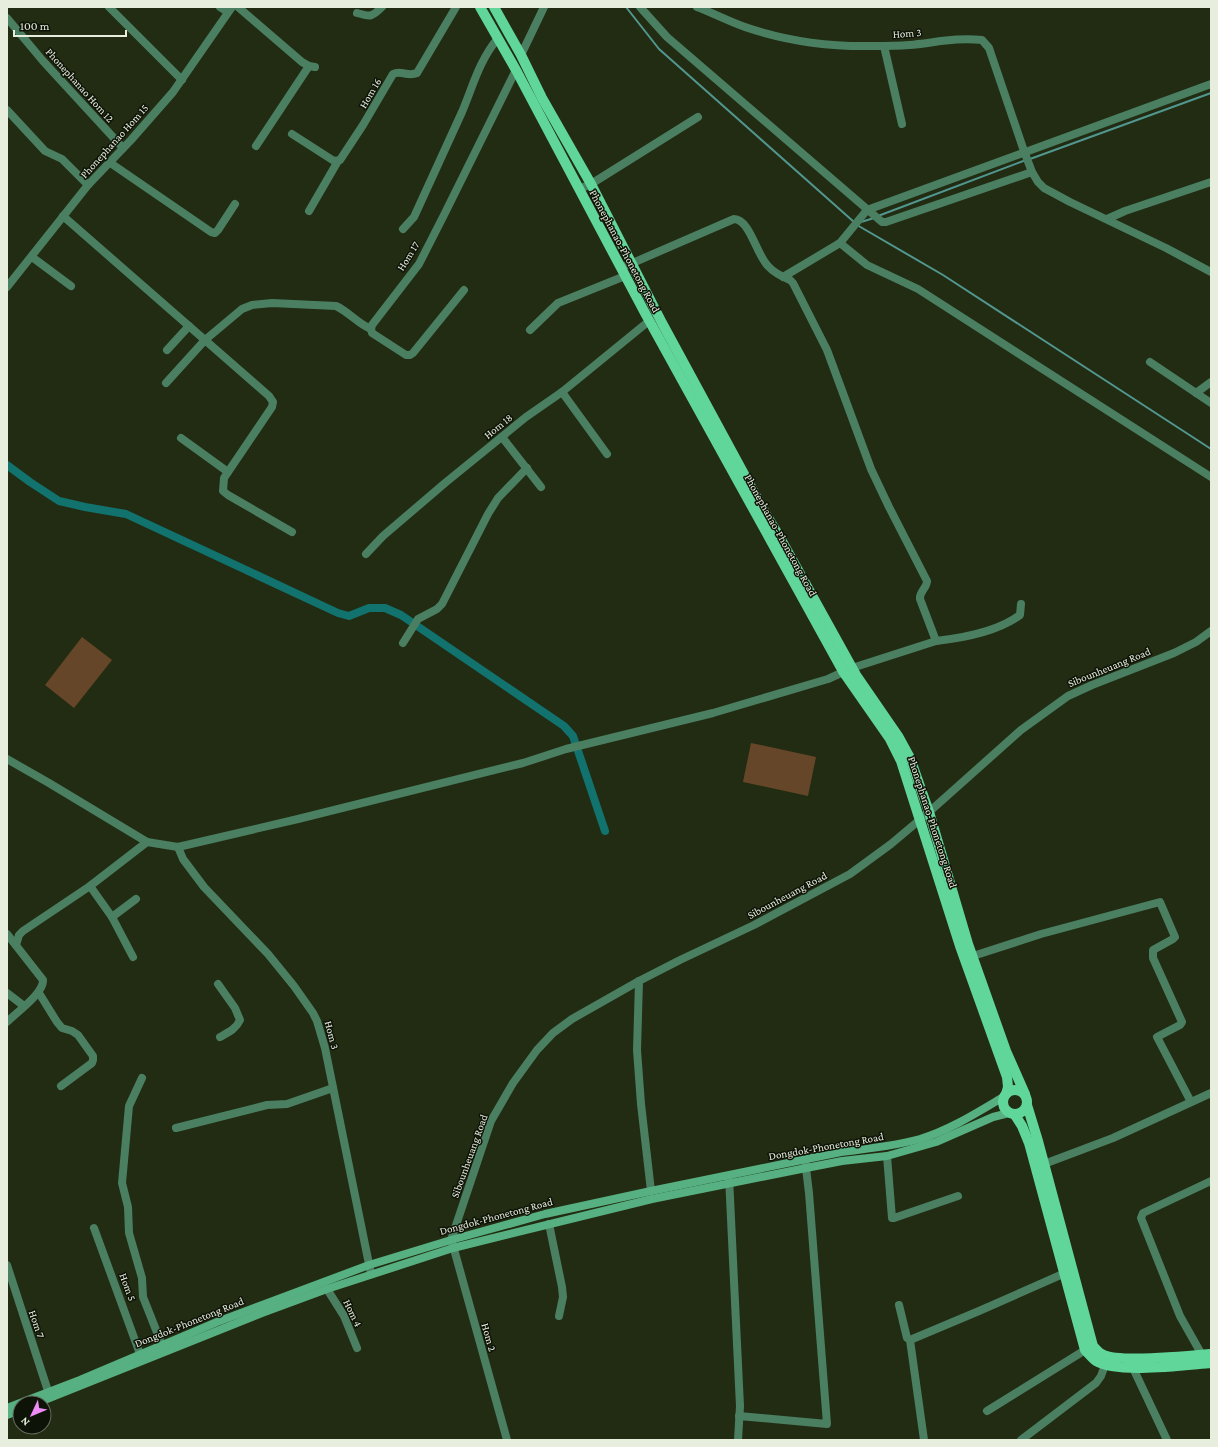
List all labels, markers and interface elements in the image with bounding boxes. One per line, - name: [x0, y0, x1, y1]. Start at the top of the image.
- scale bar: [14, 12, 126, 38]
- text: 100 m: [20, 19, 50, 33]
- street label: Hom 3: [892, 26, 922, 40]
- street label: Phonephanao Hom 12: [43, 46, 116, 125]
- street label: Hom 16: [357, 76, 383, 110]
- street label: Phonephanao Hom 15: [78, 102, 151, 181]
- street label: Phonephanao-Phonetong Road: [587, 188, 663, 315]
- street label: Hom 17: [394, 239, 422, 273]
- street label: Hom 18: [481, 411, 515, 441]
- street label: Phonephanao-Phonetong Road: [742, 472, 820, 599]
- street label: Sibounheuang Road: [1066, 645, 1153, 690]
- street label: Phonephanao-Phonetong Road: [905, 755, 960, 890]
- street label: Sibounheuang Road: [745, 869, 829, 922]
- street label: Hom 3: [322, 1020, 342, 1050]
- street label: Sibounheuang Road: [448, 1112, 491, 1200]
- street label: Dongdok-Phonetong Road: [768, 1130, 885, 1163]
- street label: Dongdok-Phonetong Road: [438, 1195, 554, 1238]
- street label: Hom 5: [117, 1271, 139, 1303]
- street label: Dongdok-Phonetong Road: [133, 1295, 246, 1350]
- street label: Hom 4: [341, 1297, 365, 1329]
- street label: Hom 7: [27, 1308, 47, 1340]
- street label: Hom 2: [479, 1321, 499, 1353]
- north arrow: [12, 1395, 52, 1435]
- text: N: [18, 1415, 32, 1429]

